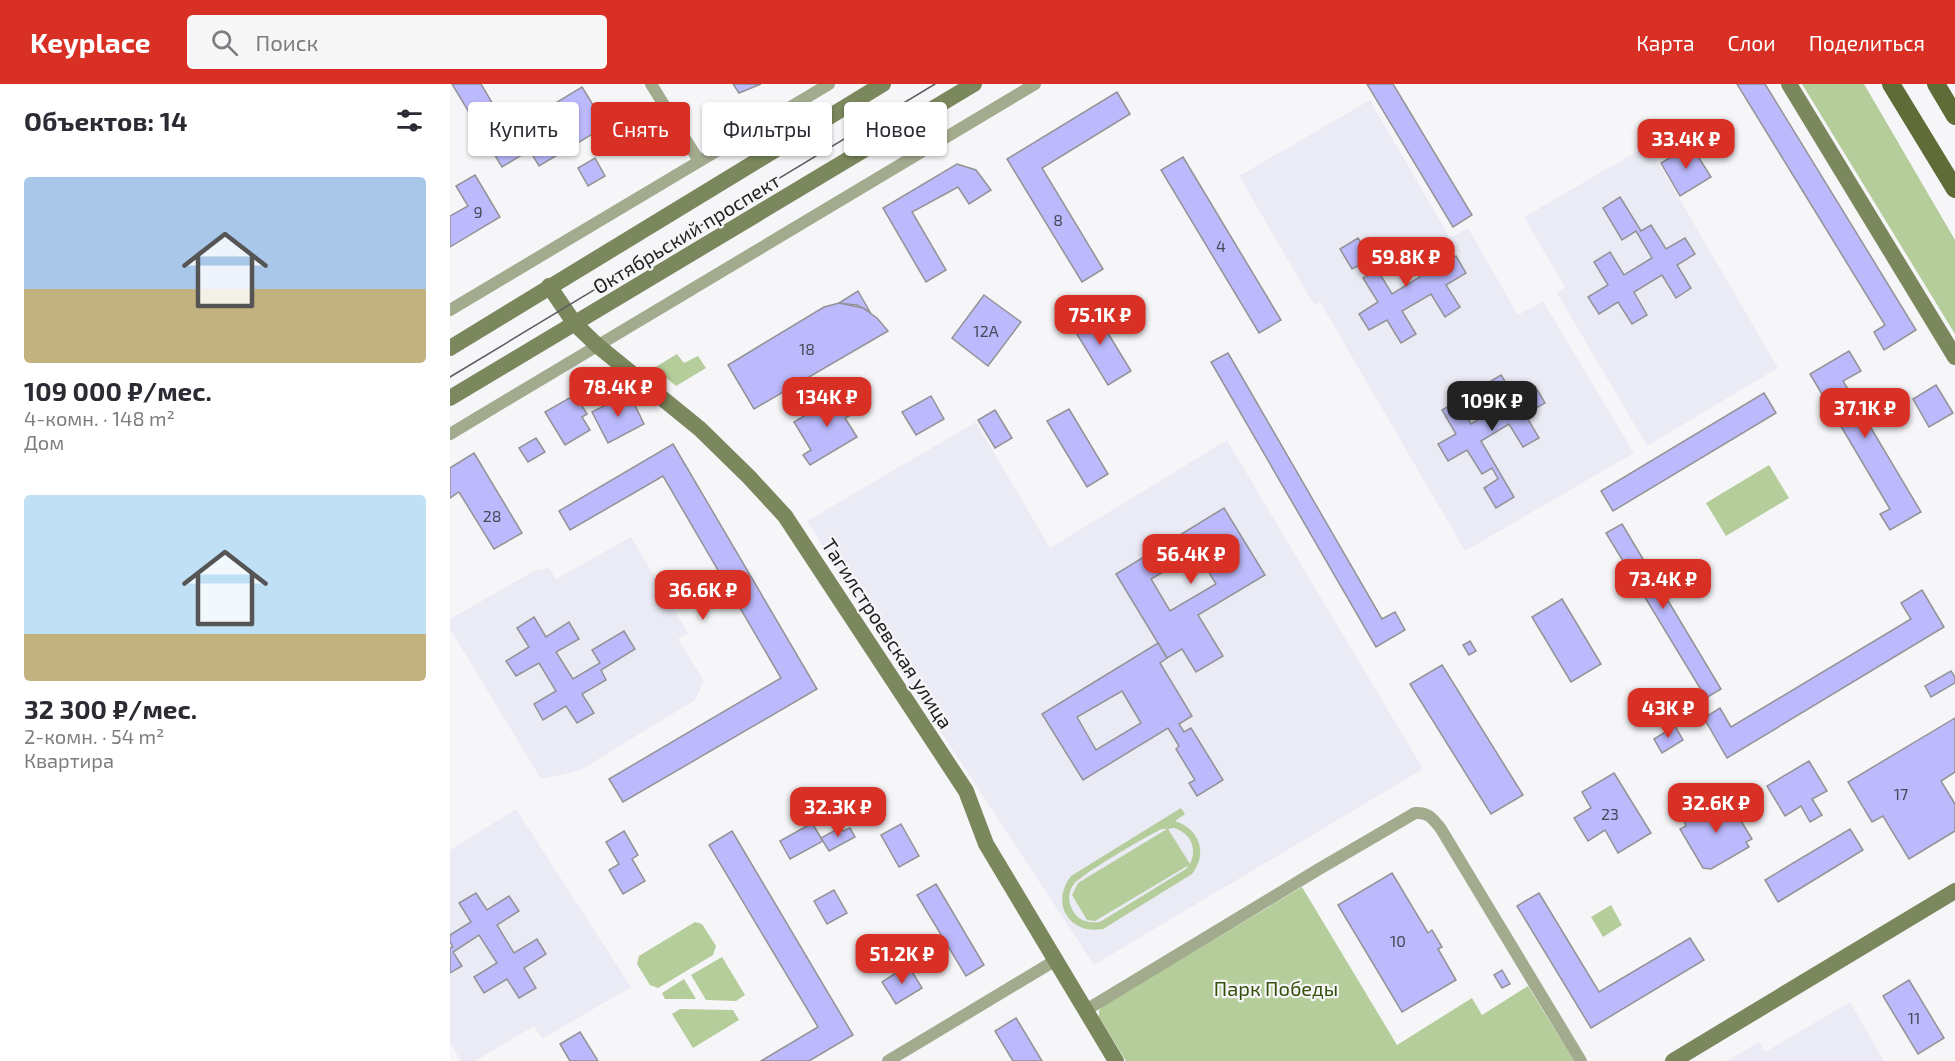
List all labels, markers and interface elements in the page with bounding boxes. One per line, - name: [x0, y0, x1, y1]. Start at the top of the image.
- search box: [187, 15, 607, 69]
- text: Keyplace: [30, 25, 151, 59]
- icon: search: [208, 26, 241, 59]
- text: Поиск: [256, 29, 318, 55]
- text: Карта: [1636, 30, 1695, 55]
- text: Слои: [1728, 30, 1776, 55]
- text: Поделиться: [1809, 30, 1925, 55]
- chip: Купить: [468, 102, 579, 156]
- chip: Снять: [591, 102, 690, 156]
- chip: Фильтры: [702, 102, 832, 156]
- chip: Новое: [844, 102, 947, 156]
- icon: filters: [393, 104, 426, 137]
- text: Объектов: 14: [24, 105, 188, 136]
- pin: 33.4K ₽: [1631, 119, 1741, 170]
- text: 33.4K ₽: [1652, 126, 1720, 150]
- street label: Октябрьский проспект: [588, 168, 784, 298]
- house number: 9: [473, 202, 483, 221]
- house number: 8: [1053, 210, 1063, 229]
- icon: home: [171, 216, 279, 324]
- house number: 4: [1216, 236, 1226, 255]
- pin: 59.8K ₽: [1351, 237, 1461, 288]
- text: 59.8K ₽: [1372, 244, 1440, 268]
- pin: 75.1K ₽: [1045, 295, 1155, 346]
- text: 75.1K ₽: [1069, 302, 1131, 326]
- house number: 12А: [973, 321, 999, 340]
- house number: 18: [799, 339, 815, 358]
- pin: 78.4K ₽: [563, 367, 673, 418]
- text: 78.4K ₽: [583, 374, 653, 398]
- text: 109 000 ₽/мес.: [24, 375, 212, 406]
- pin: 134K ₽: [778, 377, 876, 428]
- pin: 109K ₽: [1443, 381, 1541, 432]
- text: 134K ₽: [796, 384, 858, 408]
- text: 109K ₽: [1461, 388, 1523, 412]
- pin: 37.1K ₽: [1810, 388, 1920, 439]
- text: 37.1K ₽: [1834, 395, 1896, 419]
- text: 4-комн. · 148 m²: [24, 406, 175, 430]
- text: Дом: [24, 430, 64, 454]
- house number: 28: [483, 506, 501, 525]
- street label: Тагилстроевская улица: [817, 533, 959, 733]
- icon: home: [171, 534, 279, 642]
- pin: 56.4K ₽: [1136, 534, 1246, 585]
- text: 56.4K ₽: [1157, 541, 1226, 565]
- pin: 73.4K ₽: [1608, 559, 1718, 610]
- text: 73.4K ₽: [1629, 566, 1697, 590]
- pin: 36.6K ₽: [648, 570, 758, 621]
- text: 36.6K ₽: [669, 577, 737, 601]
- pin: 43K ₽: [1626, 688, 1710, 739]
- text: 32 300 ₽/мес.: [24, 693, 197, 724]
- text: 43K ₽: [1642, 695, 1694, 719]
- text: 2-комн. · 54 m²: [24, 724, 164, 748]
- text: Квартира: [24, 748, 114, 772]
- pin: 32.6K ₽: [1661, 783, 1771, 834]
- house number: 17: [1894, 784, 1908, 803]
- pin: 32.3K ₽: [783, 787, 893, 838]
- text: 32.6K ₽: [1682, 790, 1750, 814]
- text: 32.3K ₽: [804, 794, 872, 818]
- house number: 23: [1601, 804, 1619, 823]
- house number: 10: [1390, 931, 1406, 950]
- pin: 51.2K ₽: [847, 934, 957, 985]
- text: 51.2K ₽: [870, 941, 934, 965]
- park label: Парк Победы: [1214, 976, 1338, 1000]
- house number: 11: [1908, 1008, 1920, 1027]

